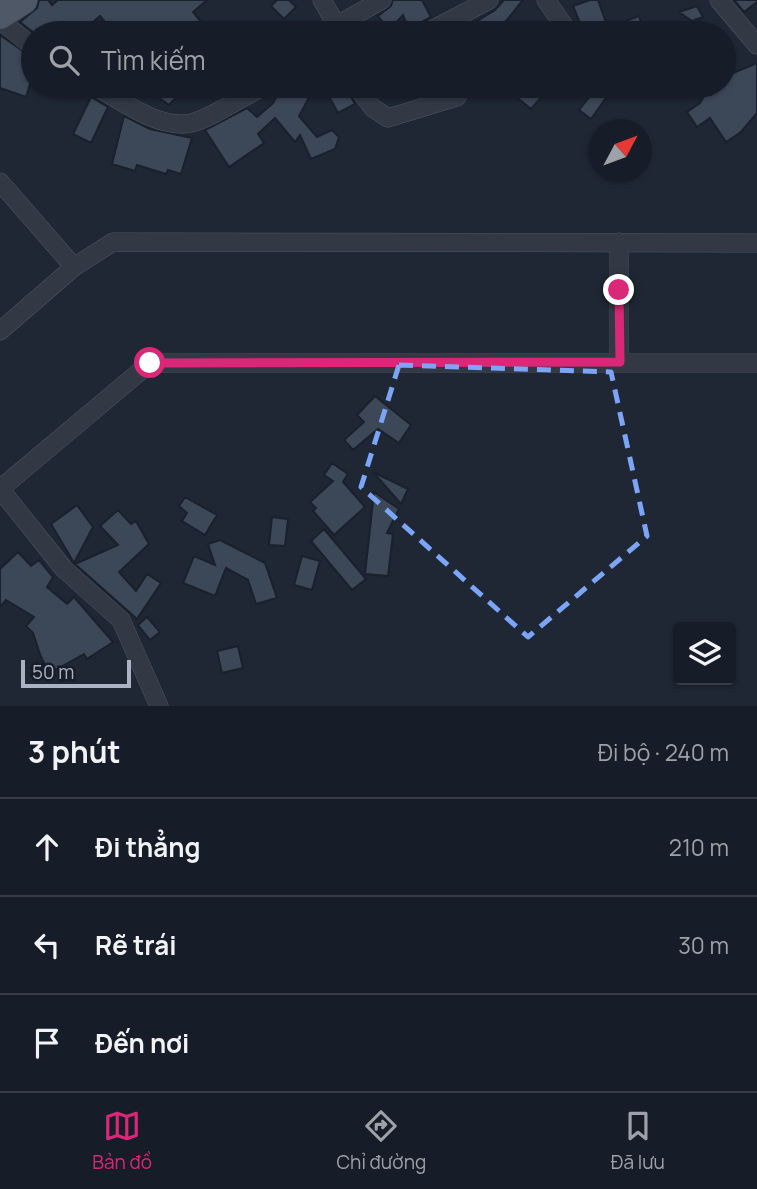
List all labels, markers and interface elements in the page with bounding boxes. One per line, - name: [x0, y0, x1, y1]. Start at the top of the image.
- search box: [21, 21, 736, 98]
- icon: search: [45, 41, 83, 79]
- text: Tìm kiếm: [101, 42, 206, 78]
- north arrow: [589, 119, 652, 182]
- route end: [603, 274, 634, 305]
- route start: [134, 347, 165, 378]
- map controls: [673, 622, 736, 685]
- button: layers: [673, 622, 736, 685]
- scale bar: [21, 657, 131, 689]
- text: 50 m: [32, 659, 74, 685]
- text: 3 phút: [28, 731, 120, 772]
- text: Đi bộ · 240 m: [598, 736, 729, 768]
- icon: ahead: [28, 828, 66, 866]
- text: Đi thẳng: [95, 829, 201, 865]
- text: 210 m: [669, 831, 729, 863]
- icon: left: [28, 926, 66, 964]
- text: Rẽ trái: [95, 927, 177, 963]
- text: 30 m: [678, 929, 729, 961]
- icon: arrive: [28, 1024, 66, 1062]
- text: Đến nơi: [95, 1025, 189, 1061]
- tab: Bản đồ: [92, 1107, 152, 1175]
- tab: Chỉ đường: [337, 1107, 426, 1175]
- tab: Đã lưu: [611, 1107, 665, 1175]

